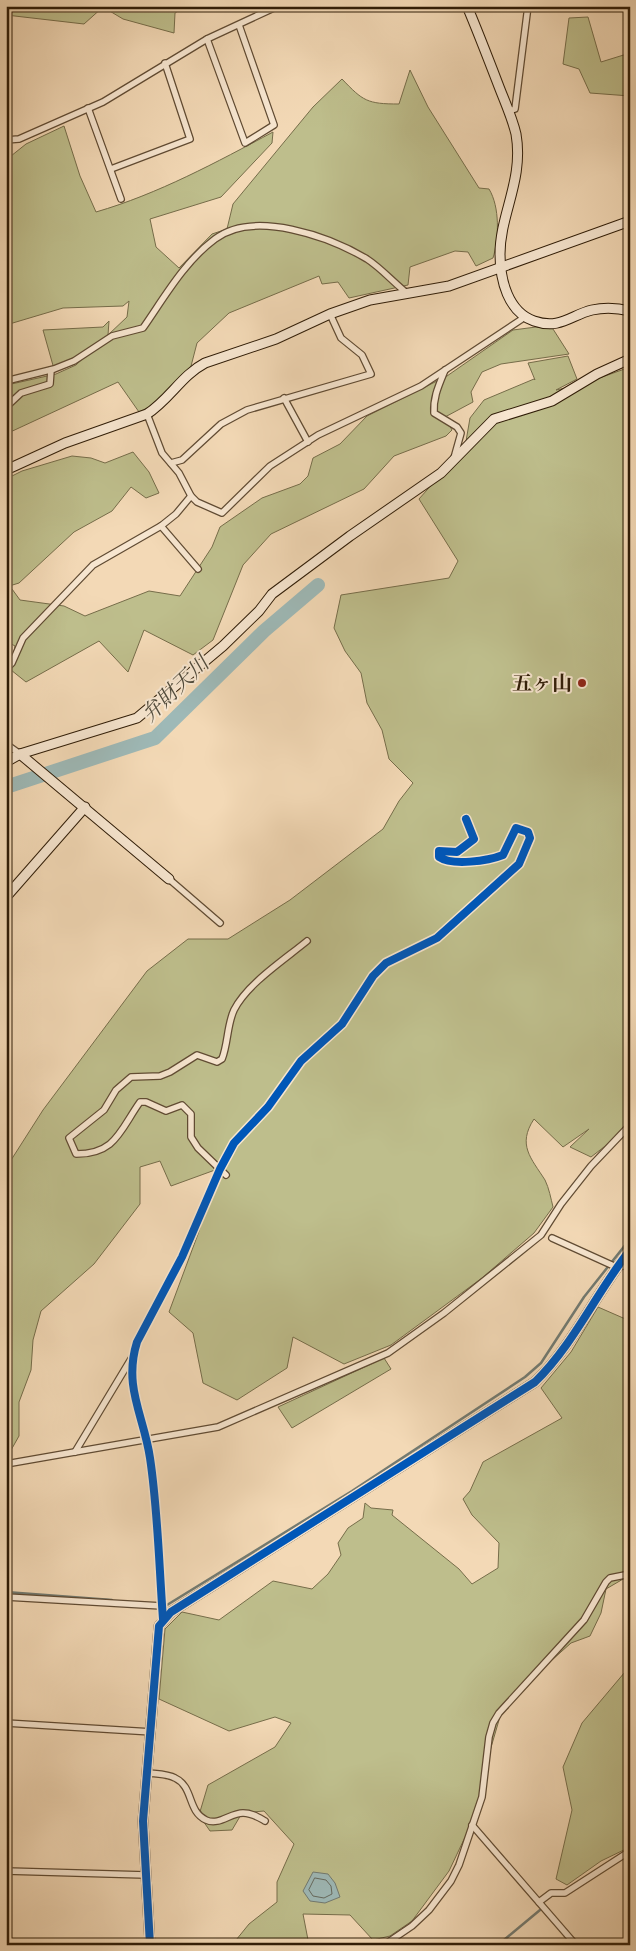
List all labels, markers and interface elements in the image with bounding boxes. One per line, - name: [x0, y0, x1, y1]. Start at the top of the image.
- water label: 弁財天川: [136, 650, 216, 728]
- place label: 五ヶ山: [512, 672, 572, 697]
- marker: 五ヶ山: [576, 677, 588, 689]

